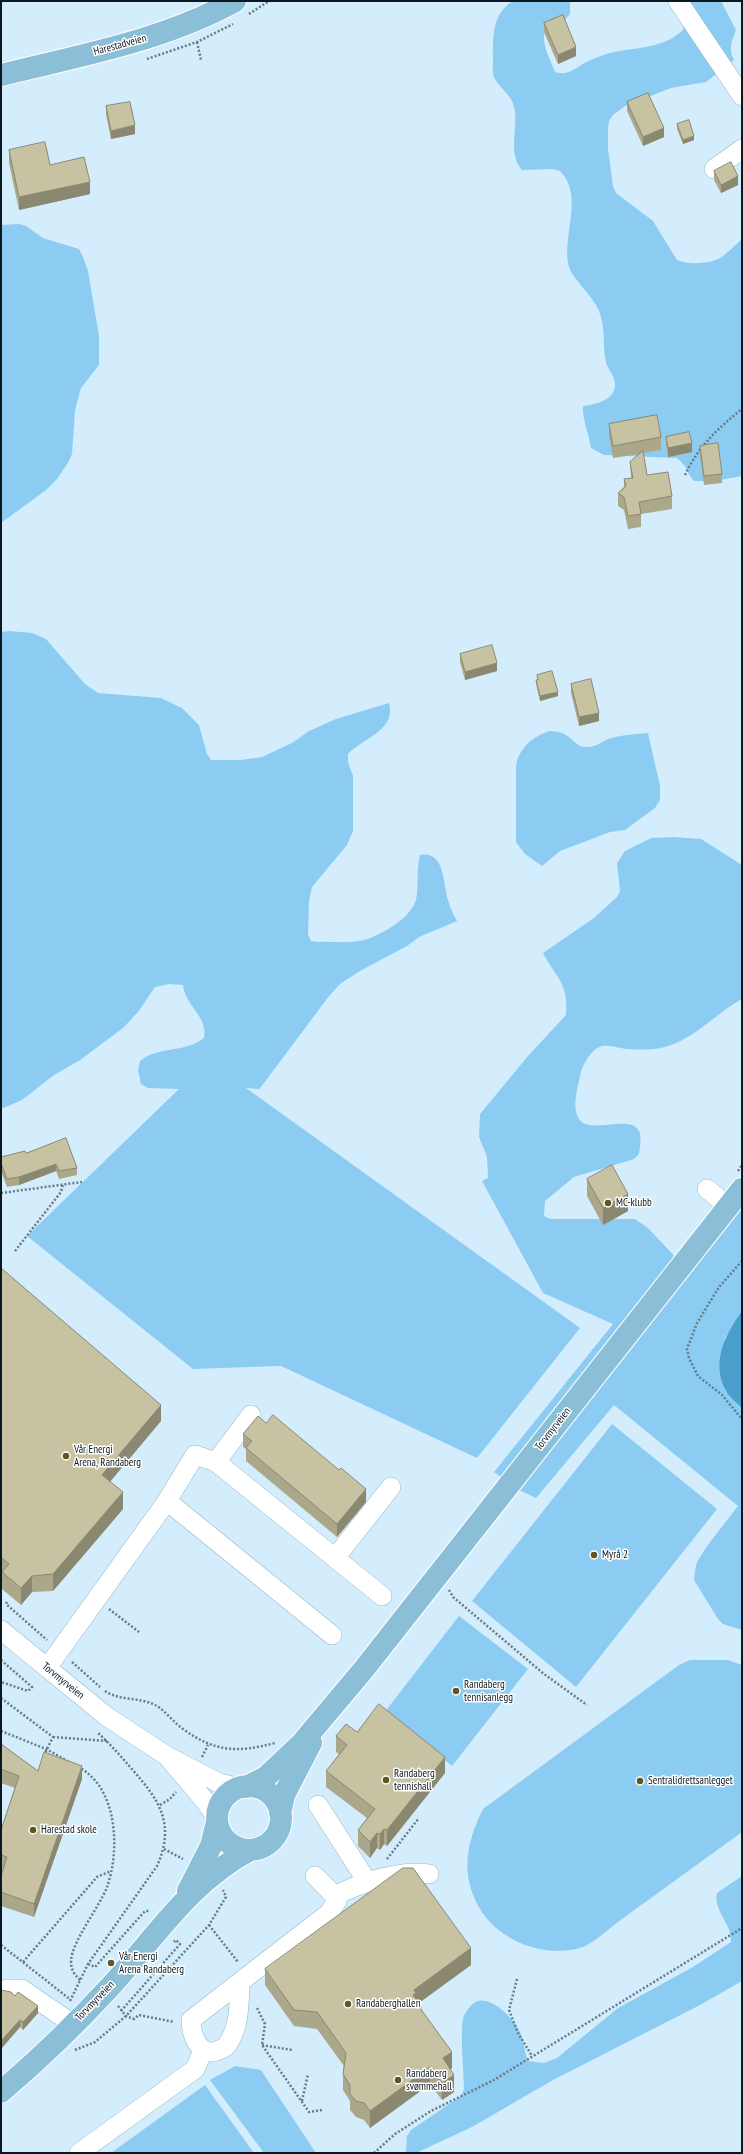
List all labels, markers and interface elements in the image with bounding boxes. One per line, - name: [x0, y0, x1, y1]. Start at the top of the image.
- street label: Harestadveien: [92, 32, 148, 58]
- place label: MC-klubb: [616, 1196, 652, 1210]
- marker: MC-klubb: [603, 1198, 613, 1208]
- street label: Torvmyrveien: [532, 1405, 574, 1453]
- place label: Vår Energi Arena, Randaberg: [74, 1443, 141, 1469]
- marker: Vår Energi Arena, Randaberg: [61, 1451, 71, 1461]
- place label: Myrå 2: [602, 1548, 628, 1562]
- marker: Myrå 2: [589, 1550, 599, 1560]
- street label: Torvmyrveien: [39, 1660, 87, 1702]
- place label: Randaberg tennisanlegg: [464, 1678, 513, 1704]
- marker: Randaberg tennisanlegg: [451, 1686, 461, 1696]
- place label: Randaberg tennishall: [394, 1767, 435, 1793]
- place label: Sentralidrettsanlegget: [648, 1774, 733, 1788]
- marker: Randaberg tennishall: [381, 1775, 391, 1785]
- marker: Sentralidrettsanlegget: [635, 1776, 645, 1786]
- place label: Harestad skole: [41, 1823, 97, 1837]
- marker: Harestad skole: [28, 1825, 38, 1835]
- place label: Vår Energi Arena Randaberg: [119, 1950, 184, 1976]
- marker: Vår Energi Arena Randaberg: [106, 1958, 116, 1968]
- street label: Torvmyrveien: [73, 1978, 117, 2024]
- place label: Randaberghallen: [356, 1997, 420, 2011]
- marker: Randaberghallen: [343, 1999, 353, 2009]
- place label: Randaberg svømmehall: [406, 2067, 452, 2093]
- marker: Randaberg svømmehall: [393, 2075, 403, 2085]

